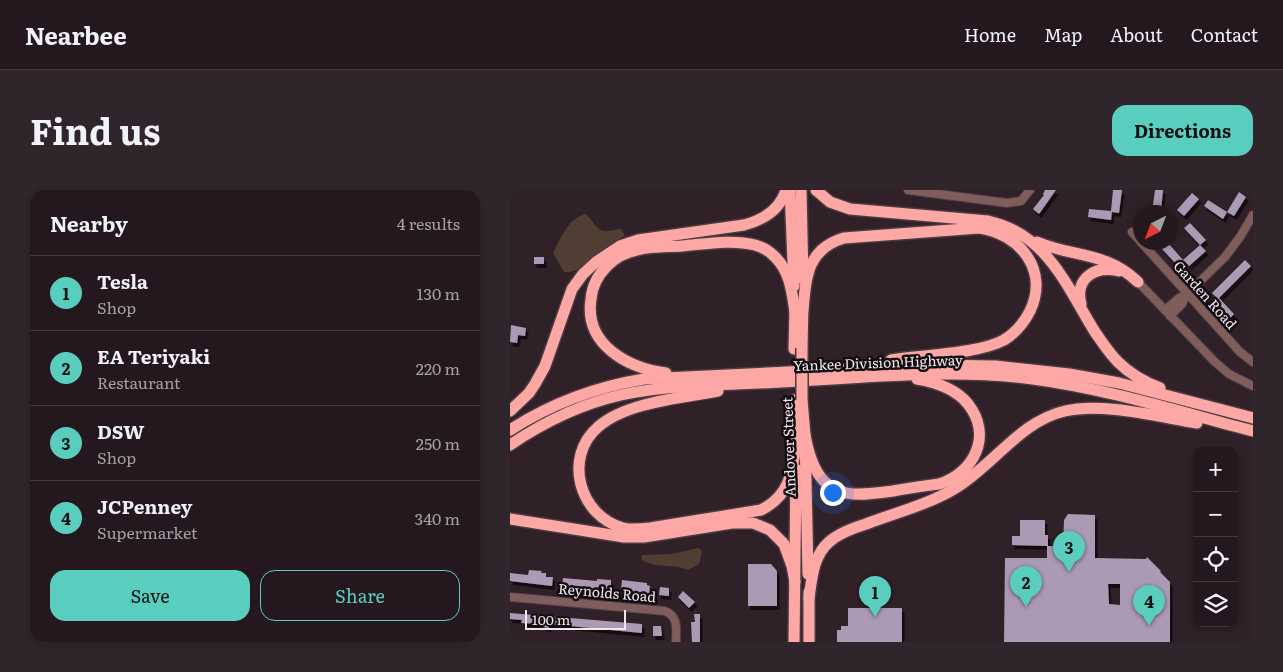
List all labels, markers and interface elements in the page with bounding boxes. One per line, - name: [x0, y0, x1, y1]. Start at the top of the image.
- text: Nearbee: [25, 17, 127, 52]
- text: Home: [964, 21, 1016, 48]
- text: Map: [1044, 21, 1082, 48]
- text: About: [1110, 21, 1163, 48]
- text: Contact: [1191, 21, 1258, 48]
- text: Find us: [30, 104, 160, 156]
- button: Directions: [1112, 105, 1253, 156]
- north arrow: [1133, 205, 1178, 250]
- text: Nearby: [50, 207, 128, 238]
- text: 4 results: [397, 211, 460, 235]
- street label: Garden Road: [1170, 256, 1242, 333]
- text: Tesla: [97, 267, 148, 295]
- text: 1: [63, 281, 69, 305]
- text: 130 m: [417, 281, 460, 305]
- text: Shop: [97, 295, 136, 319]
- text: EA Teriyaki: [97, 342, 210, 370]
- street label: Yankee Division Highway: [793, 349, 964, 375]
- text: 2: [62, 356, 70, 380]
- text: 220 m: [416, 356, 460, 380]
- text: Restaurant: [97, 370, 181, 394]
- street label: Andover Street: [776, 396, 800, 497]
- text: DSW: [97, 417, 144, 445]
- text: 3: [62, 431, 70, 455]
- text: 250 m: [416, 431, 460, 455]
- text: Shop: [97, 445, 136, 469]
- map controls: [1193, 447, 1238, 627]
- button: +: [1193, 447, 1238, 492]
- your location: [820, 480, 846, 506]
- text: JCPenney: [97, 492, 192, 520]
- button: −: [1193, 492, 1238, 537]
- text: 4: [61, 506, 71, 530]
- text: 340 m: [415, 506, 460, 530]
- text: Supermarket: [97, 520, 197, 544]
- pin: 3: [1053, 531, 1085, 572]
- button: locate: [1193, 537, 1238, 582]
- pin: 2: [1010, 566, 1042, 607]
- button: Save: [50, 570, 250, 621]
- button: Share: [260, 570, 460, 621]
- pin: 1: [859, 576, 891, 617]
- street label: Reynolds Road: [557, 578, 657, 606]
- button: layers: [1193, 582, 1238, 627]
- pin: 4: [1133, 585, 1165, 626]
- scale bar: [525, 607, 626, 630]
- text: 100 m: [532, 609, 570, 629]

